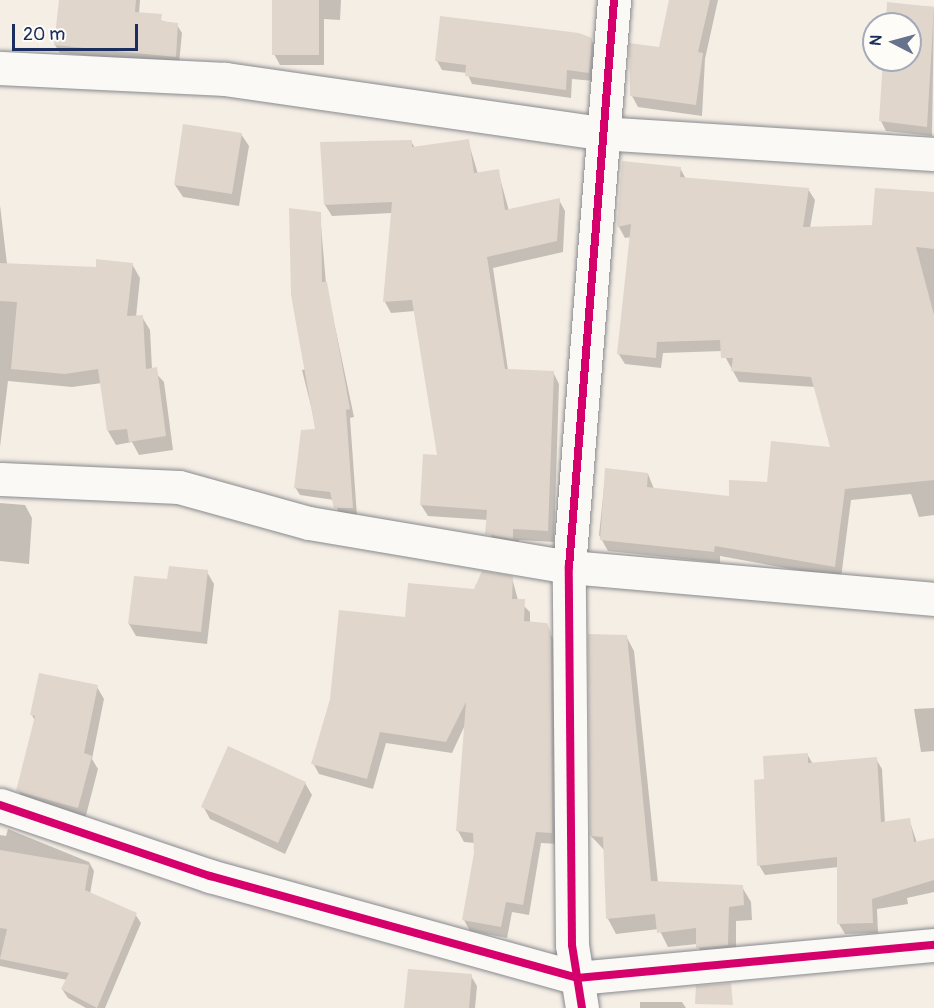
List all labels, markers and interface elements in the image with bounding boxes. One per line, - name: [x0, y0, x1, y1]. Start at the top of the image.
- scale bar: [15, 12, 141, 50]
- north arrow: [862, 12, 922, 72]
- text: 20 m: [23, 23, 65, 46]
- text: N: [866, 34, 887, 47]

